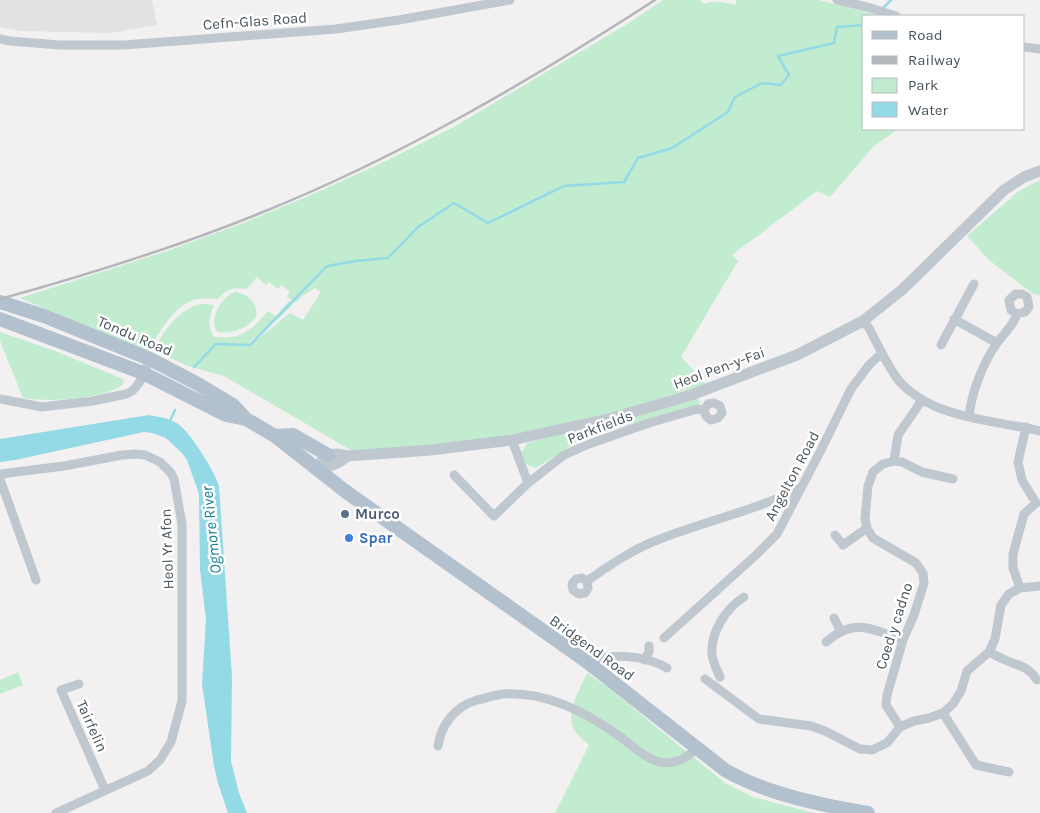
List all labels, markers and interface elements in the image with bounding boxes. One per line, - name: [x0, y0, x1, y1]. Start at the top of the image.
- street label: Cefn-Glas Road: [202, 8, 308, 34]
- legend: [862, 15, 1025, 130]
- text: Road: [908, 26, 943, 44]
- text: Railway: [908, 51, 960, 69]
- text: Park: [908, 76, 938, 94]
- text: Water: [908, 101, 949, 119]
- street label: Tondu Road: [95, 312, 175, 360]
- street label: Heol Pen-y-Fai: [671, 343, 767, 393]
- street label: Parkfields: [565, 406, 635, 448]
- street label: Angelton Road: [761, 428, 823, 524]
- water label: Ogmore River: [197, 485, 225, 575]
- place label: Murco: [355, 505, 400, 523]
- street label: Heol Yr Afon: [157, 508, 177, 590]
- marker: Murco: [339, 508, 351, 520]
- place label: Spar: [359, 529, 392, 547]
- marker: Spar: [343, 532, 355, 544]
- street label: Coed y cadno: [871, 580, 917, 672]
- street label: Bridgend Road: [546, 611, 638, 685]
- street label: Tairfelin: [73, 697, 111, 755]

